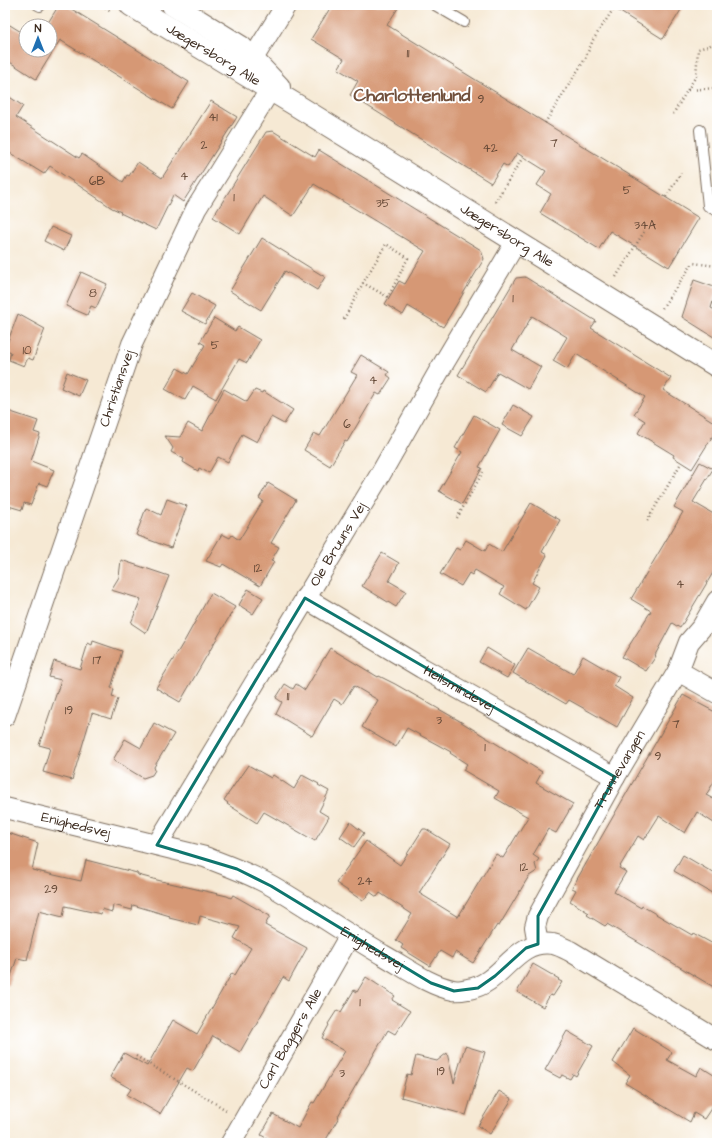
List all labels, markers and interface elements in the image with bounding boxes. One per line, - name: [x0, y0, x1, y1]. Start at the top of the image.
- north arrow: [18, 18, 58, 58]
- street label: Jægersborg Alle: [162, 18, 264, 91]
- text: N: [35, 21, 42, 36]
- house number: 11: [406, 45, 410, 62]
- district label: Charlottenlund: [353, 83, 471, 108]
- house number: 9: [478, 91, 485, 108]
- house number: 41: [208, 109, 218, 126]
- house number: 7: [550, 135, 558, 152]
- house number: 2: [201, 137, 208, 154]
- house number: 42: [482, 140, 498, 157]
- house number: 4: [180, 168, 188, 185]
- house number: 6B: [89, 173, 105, 190]
- house number: 5: [623, 182, 632, 199]
- house number: 1: [233, 189, 235, 206]
- house number: 35: [376, 195, 391, 212]
- street label: Jægersborg Alle: [456, 199, 558, 273]
- house number: 34A: [634, 217, 656, 234]
- house number: 8: [89, 285, 97, 302]
- house number: 1: [512, 290, 514, 307]
- house number: 5: [211, 337, 220, 354]
- house number: 10: [22, 342, 32, 359]
- street label: Christiansvej: [94, 347, 139, 430]
- house number: 4: [369, 372, 377, 389]
- house number: 6: [343, 416, 351, 433]
- street label: Ole Bruuns Vej: [305, 498, 372, 590]
- house number: 12: [254, 560, 262, 577]
- house number: 4: [676, 576, 684, 593]
- house number: 17: [93, 652, 102, 669]
- street label: Heilsmindevej: [420, 661, 499, 717]
- house number: 11: [286, 688, 290, 705]
- house number: 19: [65, 702, 73, 719]
- house number: 3: [436, 712, 442, 729]
- house number: 7: [672, 716, 680, 733]
- street label: Trunnevangen: [589, 727, 650, 813]
- house number: 1: [484, 739, 486, 756]
- house number: 9: [655, 748, 662, 765]
- street label: Enighedsvej: [39, 807, 113, 844]
- house number: 12: [520, 859, 528, 876]
- house number: 24: [357, 873, 373, 890]
- house number: 29: [44, 881, 58, 898]
- street label: Enighedsvej: [337, 921, 408, 975]
- street label: Carl Baggers Alle: [254, 984, 328, 1093]
- house number: 1: [359, 994, 361, 1011]
- house number: 19: [437, 1063, 445, 1080]
- house number: 3: [339, 1065, 345, 1082]

